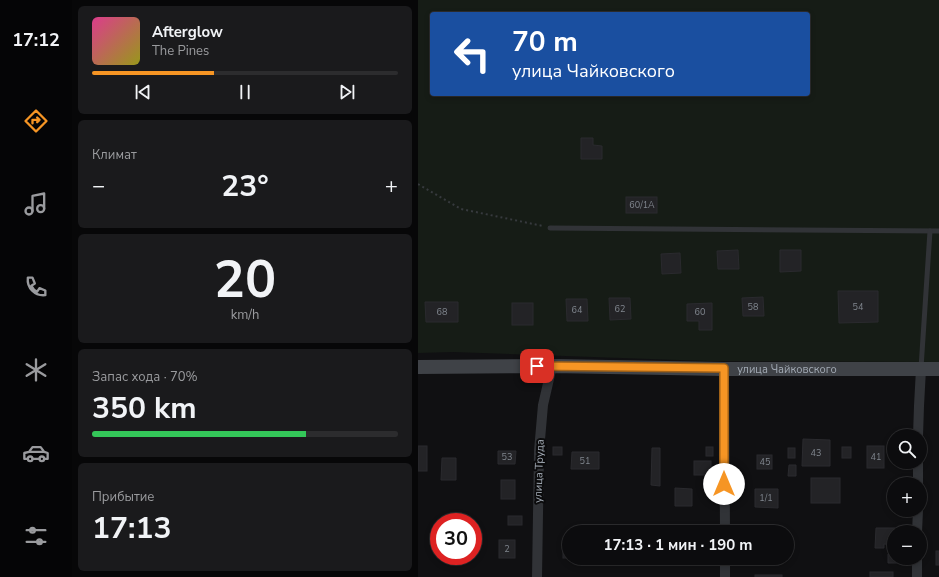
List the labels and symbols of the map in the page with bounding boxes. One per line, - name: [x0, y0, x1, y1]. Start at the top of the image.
- house number: 60/1А: [629, 199, 655, 211]
- house number: 58: [748, 301, 758, 313]
- house number: 54: [853, 301, 864, 313]
- house number: 62: [615, 303, 625, 315]
- house number: 64: [572, 304, 583, 316]
- house number: 68: [437, 306, 447, 318]
- house number: 60: [695, 306, 705, 318]
- pin: [520, 349, 554, 383]
- street label: улица Чайковского: [737, 362, 837, 377]
- street label: улица Труда: [530, 439, 548, 503]
- house number: 43: [811, 447, 821, 459]
- house number: 53: [502, 451, 512, 463]
- house number: 41: [871, 451, 881, 463]
- house number: 51: [580, 455, 590, 467]
- house number: 45: [760, 456, 770, 468]
- position arrow: [703, 463, 745, 505]
- house number: 1/1: [759, 492, 773, 504]
- speed limit sign: 30: [430, 513, 482, 565]
- house number: 2: [504, 543, 510, 555]

